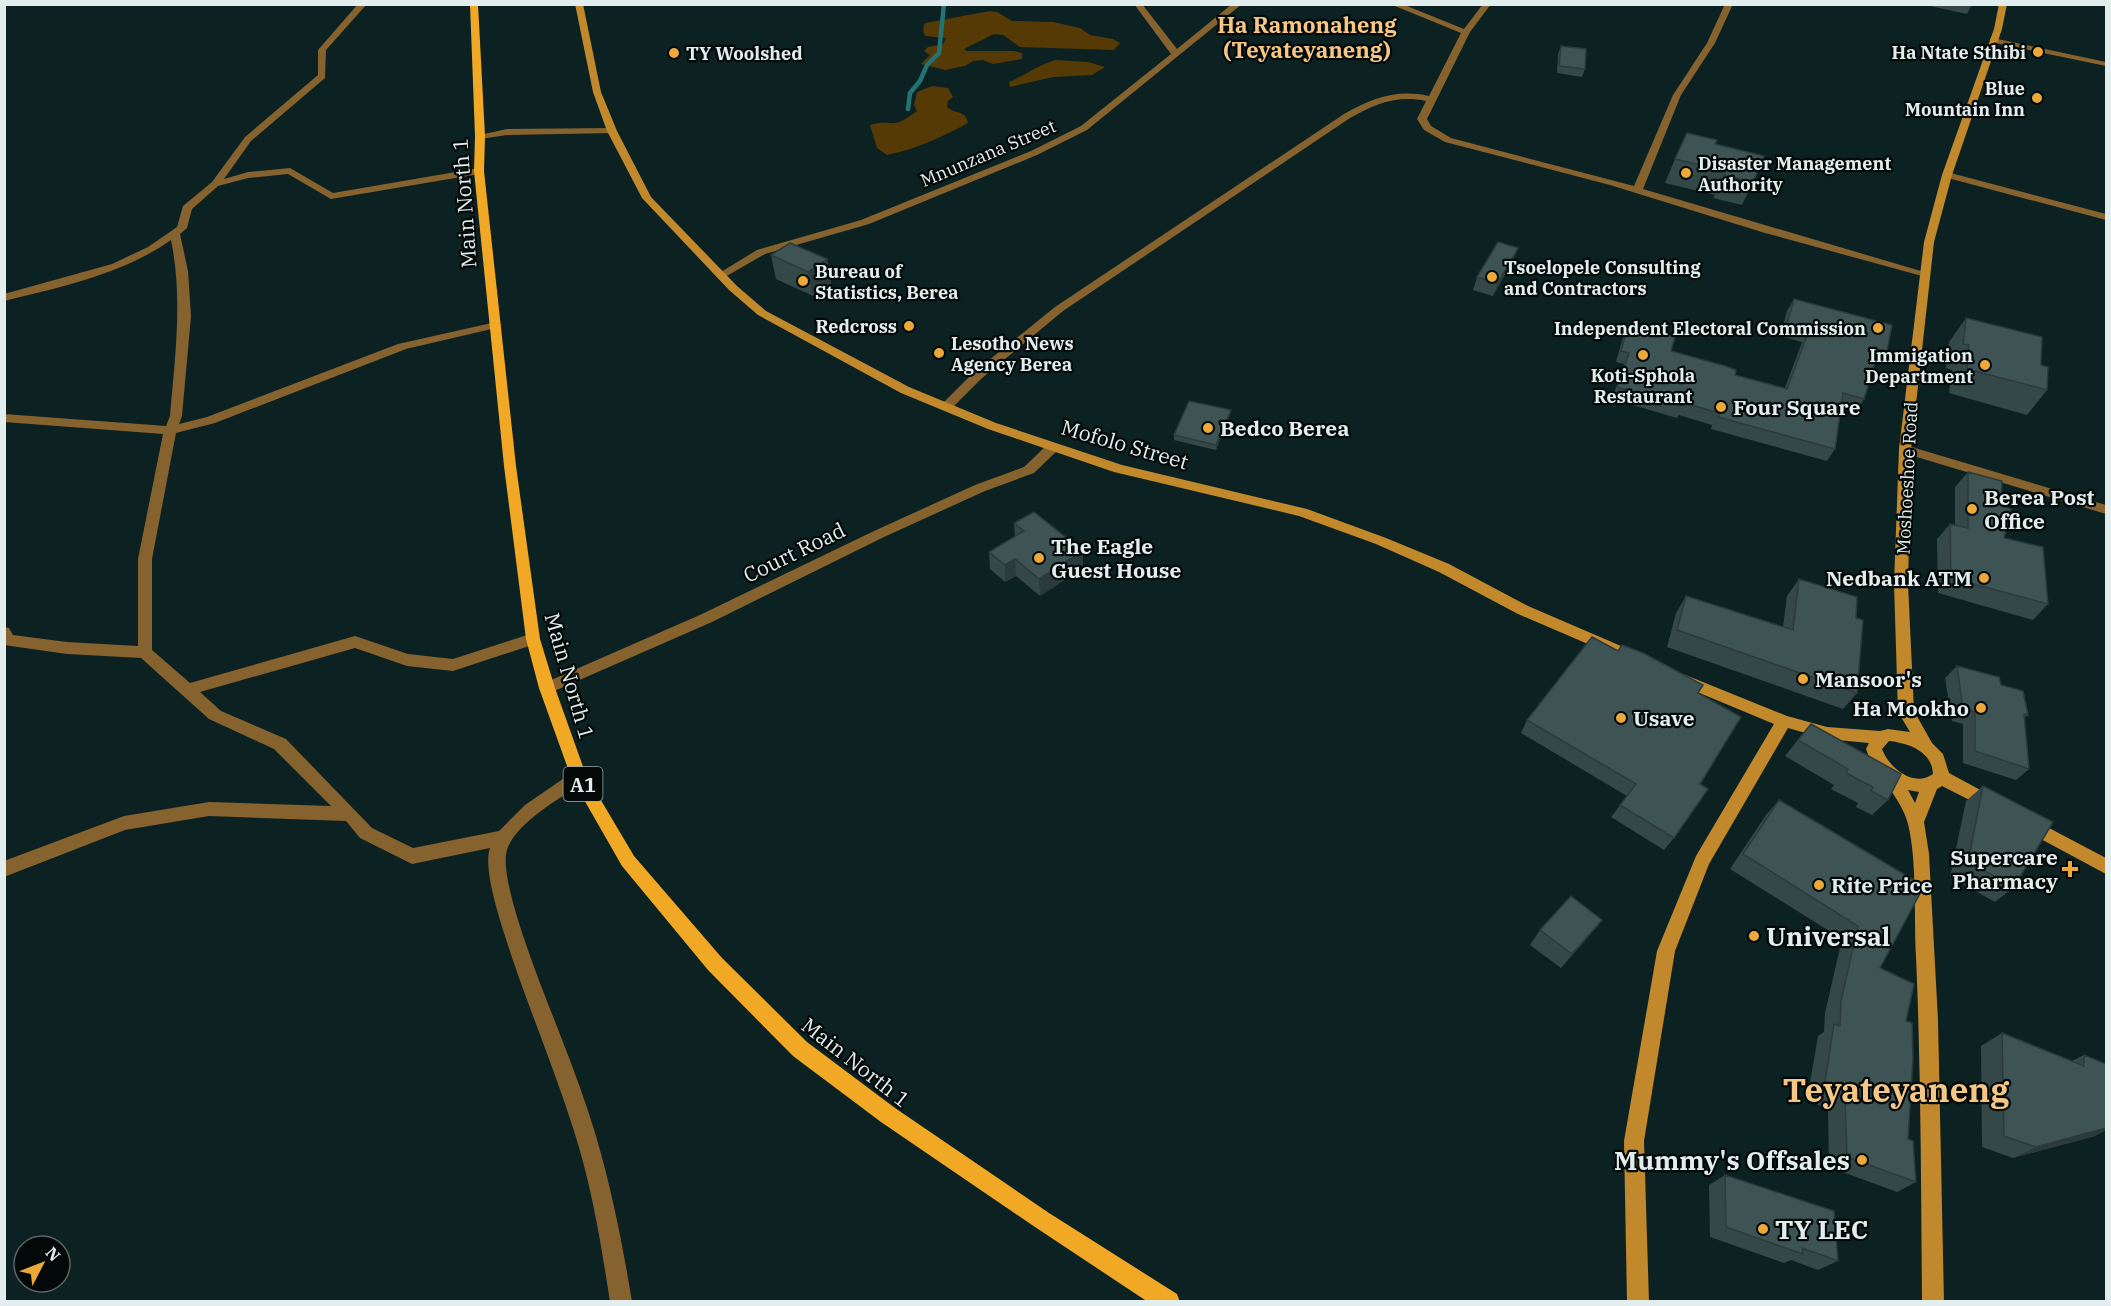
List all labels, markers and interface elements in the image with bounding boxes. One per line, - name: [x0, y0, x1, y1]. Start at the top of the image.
- district label: Ha Ramonaheng (Teyateyaneng): [1217, 10, 1397, 64]
- place label: Ha Ntate Sthibi: [1892, 41, 2026, 64]
- place label: TY Woolshed: [686, 42, 803, 65]
- marker: Ha Ntate Sthibi: [2031, 45, 2045, 59]
- marker: TY Woolshed: [667, 46, 681, 60]
- place label: Blue Mountain Inn: [1905, 77, 2025, 121]
- marker: Blue Mountain Inn: [2030, 91, 2044, 105]
- street label: Mnunzana Street: [917, 114, 1059, 192]
- street label: Main North 1: [445, 137, 483, 269]
- place label: Disaster Management Authority: [1698, 152, 1891, 196]
- marker: Disaster Management Authority: [1679, 166, 1693, 180]
- place label: Tsoelopele Consulting and Contractors: [1504, 256, 1701, 300]
- place label: Bureau of Statistics, Berea: [815, 260, 959, 304]
- marker: Tsoelopele Consulting and Contractors: [1485, 270, 1499, 284]
- marker: Bureau of Statistics, Berea: [796, 274, 810, 288]
- place label: Redcross: [815, 315, 897, 338]
- place label: Independent Electoral Commission: [1554, 317, 1866, 340]
- marker: Redcross: [902, 319, 916, 333]
- marker: Independent Electoral Commission: [1871, 321, 1885, 335]
- place label: Lesotho News Agency Berea: [951, 332, 1074, 376]
- place label: Immigation Department: [1865, 344, 1973, 388]
- marker: Lesotho News Agency Berea: [932, 346, 946, 360]
- marker: Koti-Sphola Restaurant: [1636, 348, 1650, 362]
- marker: Immigation Department: [1978, 358, 1992, 372]
- place label: Koti-Sphola Restaurant: [1591, 364, 1695, 408]
- place label: Four Square: [1733, 393, 1861, 421]
- marker: Four Square: [1714, 400, 1728, 414]
- street label: Moshoeshoe Road: [1892, 401, 1922, 555]
- street label: Mofolo Street: [1058, 412, 1192, 476]
- place label: Bedco Berea: [1220, 414, 1349, 442]
- marker: Bedco Berea: [1201, 421, 1215, 435]
- place label: Berea Post Office: [1984, 483, 2095, 535]
- marker: Berea Post Office: [1965, 502, 1979, 516]
- street label: Court Road: [738, 515, 850, 589]
- place label: The Eagle Guest House: [1051, 532, 1182, 584]
- marker: The Eagle Guest House: [1032, 551, 1046, 565]
- place label: Nedbank ATM: [1826, 564, 1972, 592]
- marker: Nedbank ATM: [1977, 571, 1991, 585]
- street label: Main North 1: [539, 610, 601, 742]
- place label: Mansoor's: [1815, 665, 1922, 693]
- marker: Mansoor's: [1796, 672, 1810, 686]
- place label: Ha Mookho: [1853, 694, 1969, 722]
- marker: Ha Mookho: [1974, 701, 1988, 715]
- place label: Usave: [1633, 704, 1695, 732]
- marker: Usave: [1614, 711, 1628, 725]
- road number: A1: [564, 767, 602, 801]
- place label: Supercare Pharmacy: [1950, 843, 2058, 895]
- marker: Supercare Pharmacy: [2063, 862, 2077, 876]
- place label: Rite Price: [1831, 871, 1933, 899]
- marker: Rite Price: [1812, 878, 1826, 892]
- place label: Universal: [1766, 919, 1890, 953]
- marker: Universal: [1747, 929, 1761, 943]
- street label: Main North 1: [796, 1011, 916, 1113]
- district label: Teyateyaneng: [1783, 1068, 2009, 1111]
- place label: Mummy's Offsales: [1614, 1143, 1850, 1177]
- marker: Mummy's Offsales: [1855, 1153, 1869, 1167]
- place label: TY LEC: [1775, 1212, 1868, 1246]
- marker: TY LEC: [1756, 1222, 1770, 1236]
- north arrow: [12, 1234, 72, 1294]
- text: N: [41, 1243, 65, 1265]

